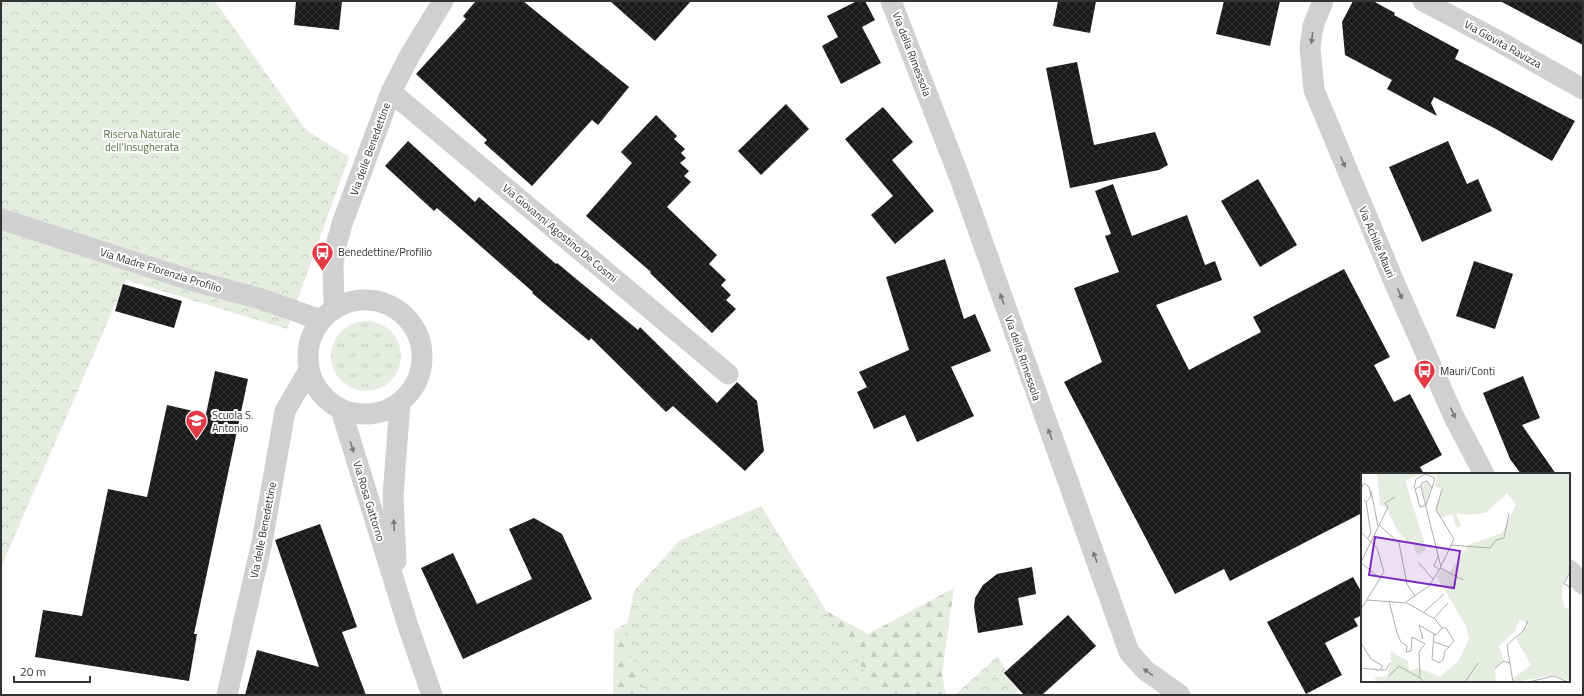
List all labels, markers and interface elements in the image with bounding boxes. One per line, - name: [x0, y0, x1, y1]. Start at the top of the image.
- street label: Via della Rimessola: [889, 10, 936, 99]
- street label: Via Giovita Ravizza: [1461, 16, 1545, 72]
- one-way arrow: [1309, 32, 1315, 44]
- street label: Via delle Benedettine: [346, 100, 394, 198]
- park label: Riserva Naturale dell'Insugherata: [104, 126, 181, 155]
- one-way arrow: [1339, 156, 1346, 168]
- street label: Via Giovanni Agostino De Cosmi: [499, 180, 621, 286]
- street label: Via Achille Mauri: [1355, 204, 1399, 280]
- bus stop icon: Benedettine/Profilio: [310, 239, 336, 272]
- street label: Via Madre Florenzia Profilio: [98, 244, 224, 296]
- place label: Benedettine/Profilio: [338, 244, 432, 260]
- one-way arrow: [1397, 289, 1403, 301]
- one-way arrow: [999, 292, 1005, 304]
- street label: Via della Rimessola: [1001, 313, 1045, 403]
- bus stop icon: Mauri/Conti: [1412, 358, 1438, 391]
- place label: Mauri/Conti: [1440, 363, 1495, 379]
- place label: Scuola S. Antonio: [212, 407, 253, 436]
- one-way arrow: [1449, 407, 1456, 419]
- school or university icon: Scuola S. Antonio: [184, 408, 210, 441]
- one-way arrow: [1047, 428, 1053, 440]
- one-way arrow: [349, 441, 355, 453]
- street label: Via Rosa Gattorno: [349, 459, 389, 543]
- inset map: [1361, 473, 1570, 682]
- street label: Via delle Benedettine: [246, 480, 280, 580]
- one-way arrow: [390, 519, 397, 531]
- one-way arrow: [1091, 550, 1097, 562]
- scale bar: [14, 658, 90, 684]
- text: 20 m: [20, 662, 46, 681]
- one-way arrow: [1143, 668, 1154, 677]

